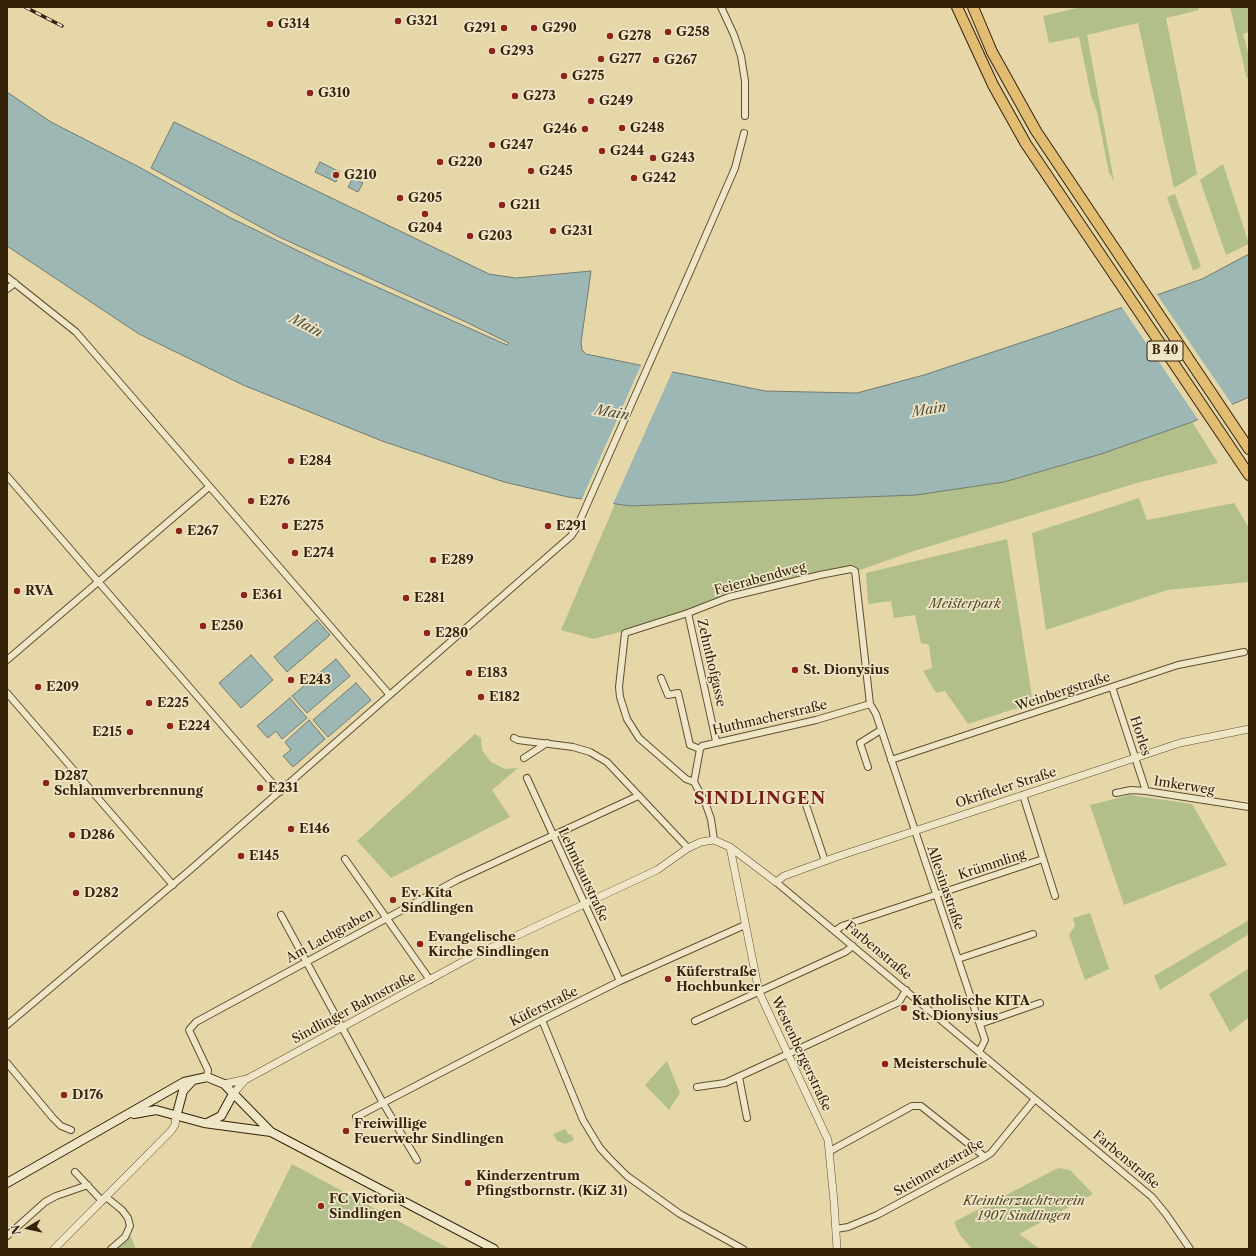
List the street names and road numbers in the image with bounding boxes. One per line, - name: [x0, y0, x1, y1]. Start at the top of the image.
- road number: B 40: [1147, 341, 1183, 361]
- street label: Feierabendweg: [712, 559, 808, 599]
- street label: Zehnthofgasse: [693, 617, 729, 709]
- street label: Weinbergstraße: [1014, 669, 1112, 715]
- street label: Huthmacherstraße: [711, 697, 829, 739]
- street label: Horles: [1126, 714, 1154, 758]
- street label: Okrifteler Straße: [954, 764, 1058, 812]
- street label: Imkerweg: [1152, 773, 1216, 799]
- street label: Lehmkautstraße: [554, 826, 612, 924]
- street label: Allesinastraße: [923, 844, 967, 932]
- street label: Krümmling: [956, 847, 1028, 883]
- street label: Am Lachgraben: [283, 905, 377, 967]
- street label: Farbenstraße: [841, 919, 915, 983]
- street label: Sindlinger Bahnstraße: [290, 969, 418, 1047]
- street label: Küferstraße: [507, 984, 581, 1030]
- street label: Westenbergerstraße: [768, 994, 834, 1114]
- street label: Farbenstraße: [1089, 1128, 1163, 1192]
- street label: Steinmetzstraße: [891, 1136, 987, 1200]

